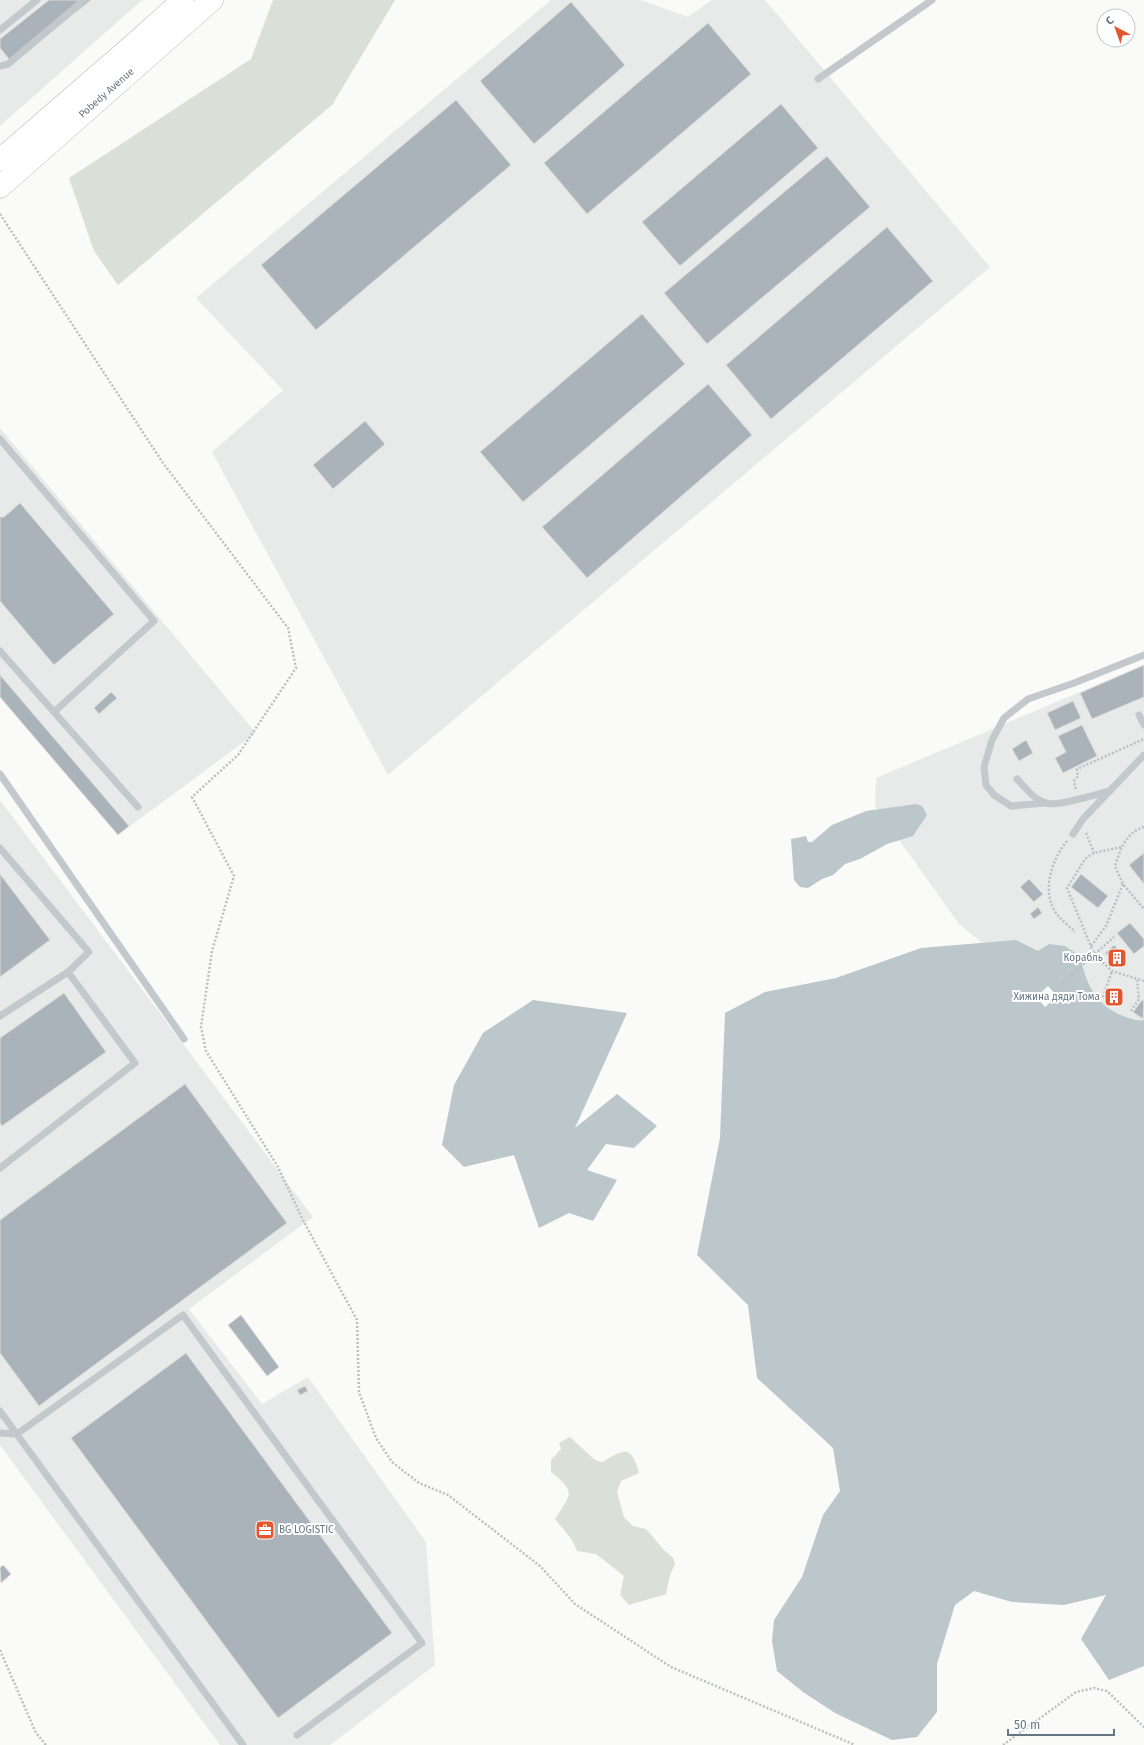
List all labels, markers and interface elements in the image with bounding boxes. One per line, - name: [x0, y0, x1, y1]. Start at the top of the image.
- north arrow: [1096, 8, 1136, 48]
- text: С: [1103, 13, 1117, 28]
- street label: Pobedy Avenue: [76, 66, 137, 121]
- building icon: Корабль: [1106, 947, 1128, 969]
- place label: Корабль: [1064, 952, 1103, 964]
- building icon: Хижина дяди Тома: [1103, 986, 1125, 1008]
- place label: Хижина дяди Тома: [1013, 991, 1100, 1003]
- office icon: BG LOGISTIC: [254, 1519, 276, 1541]
- place label: BG LOGISTIC: [279, 1524, 334, 1536]
- scale bar: [1008, 1711, 1114, 1737]
- text: 50 m: [1014, 1718, 1040, 1732]

